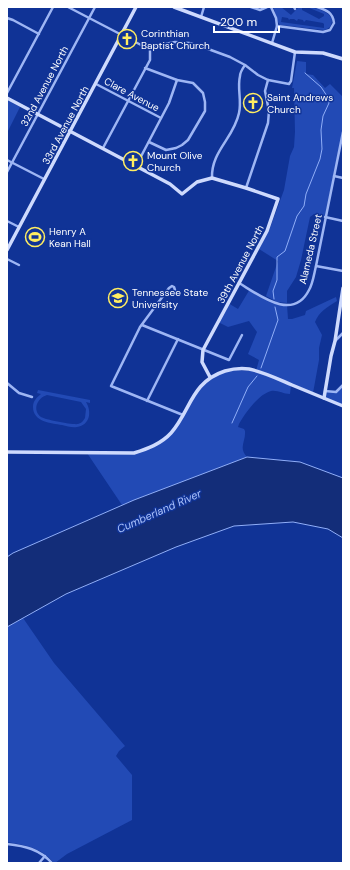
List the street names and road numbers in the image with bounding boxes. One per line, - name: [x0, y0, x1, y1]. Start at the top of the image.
- street label: 32nd Avenue North: [18, 44, 71, 129]
- street label: Clare Avenue: [102, 74, 162, 115]
- street label: 33rd Avenue North: [39, 84, 92, 167]
- street label: Alameda Street: [296, 213, 325, 285]
- street label: 39th Avenue North: [214, 223, 267, 306]

